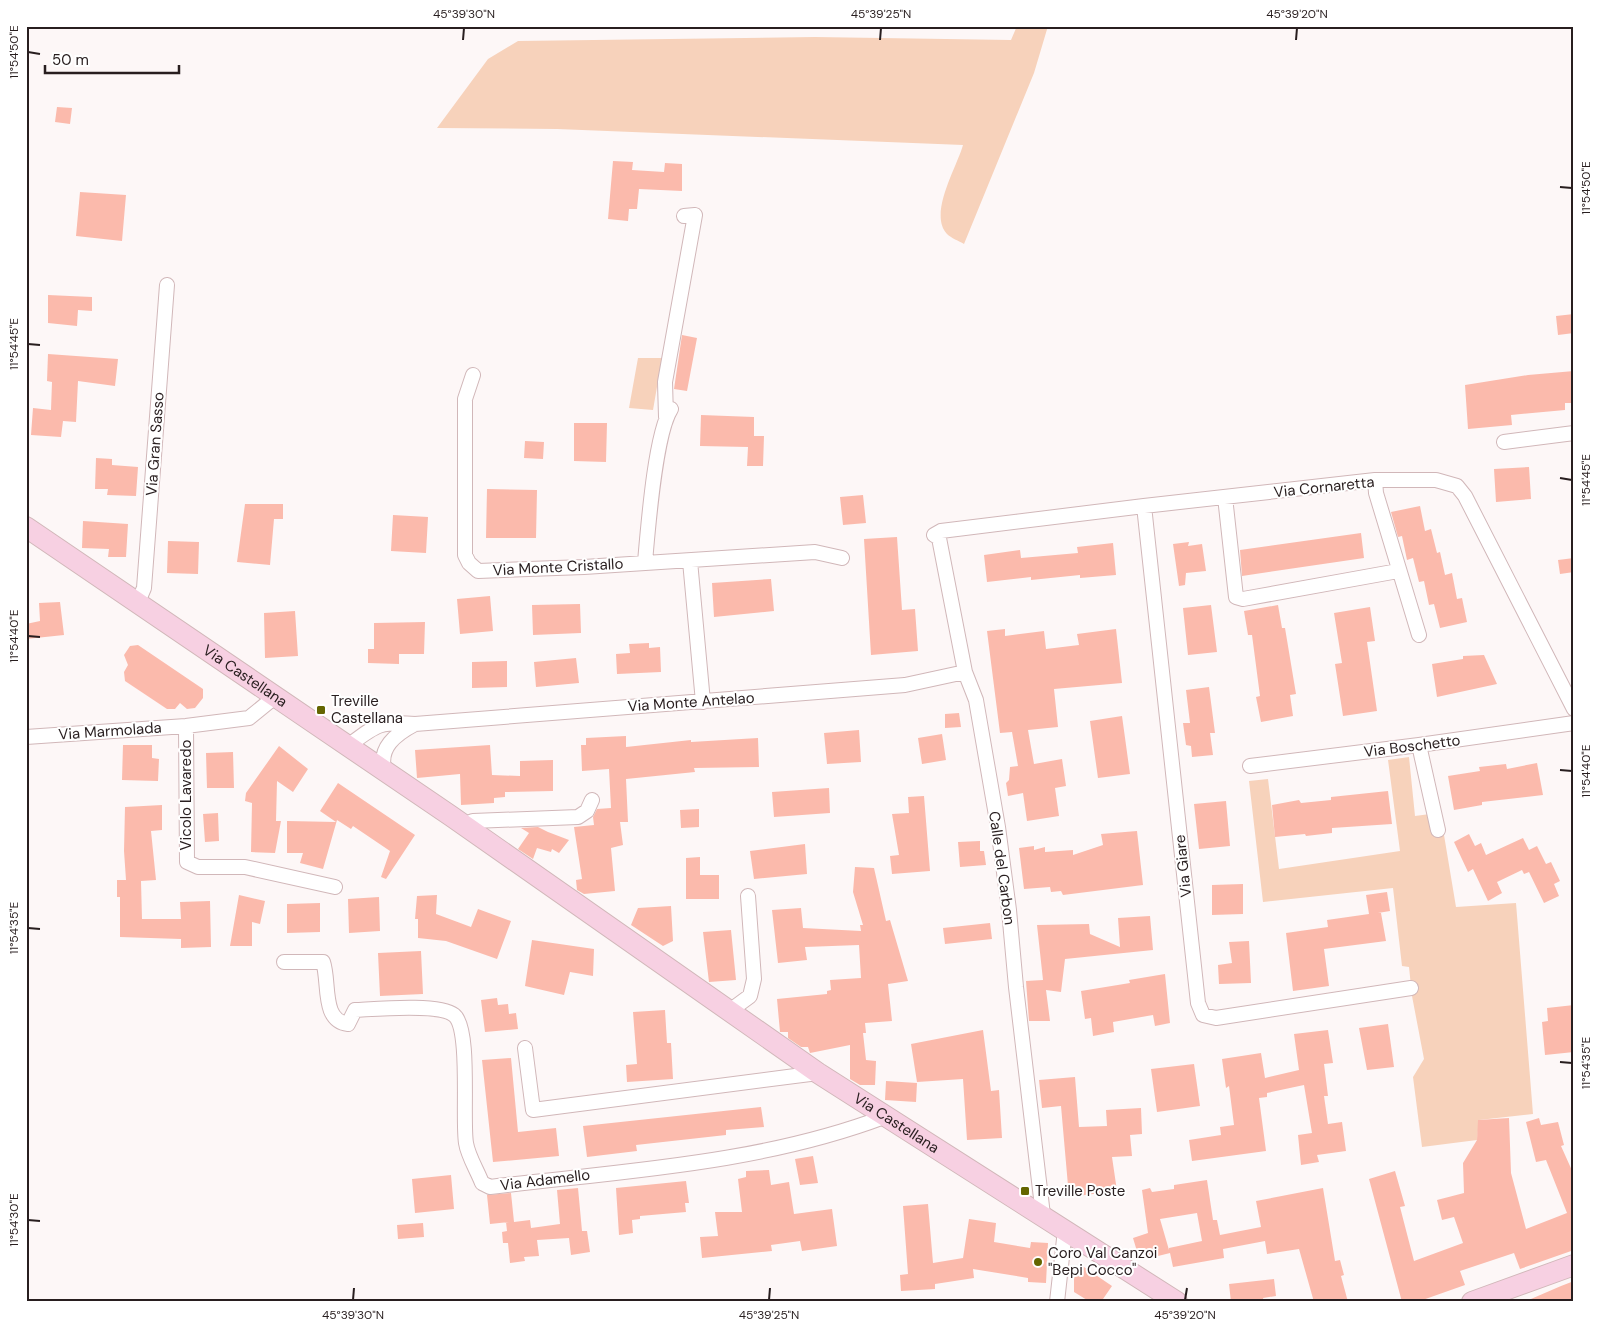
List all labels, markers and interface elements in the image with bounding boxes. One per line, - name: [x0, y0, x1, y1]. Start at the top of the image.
- text: 45°39'30"N: [433, 6, 495, 22]
- text: 45°39'25"N: [851, 6, 911, 22]
- text: 45°39'20"N: [1266, 6, 1328, 22]
- text: 11°54'50"E: [6, 25, 22, 79]
- scale bar: [45, 42, 179, 74]
- text: 50 m: [52, 50, 89, 70]
- text: 11°54'50"E: [1578, 161, 1594, 215]
- text: 11°54'45"E: [6, 318, 22, 370]
- street label: Via Gran Sasso: [141, 391, 169, 497]
- text: 11°54'45"E: [1578, 454, 1594, 506]
- street label: Via Cornaretta: [1273, 472, 1375, 502]
- street label: Via Monte Cristallo: [492, 554, 624, 580]
- text: 11°54'40"E: [6, 609, 22, 663]
- street label: Via Castellana: [199, 640, 291, 712]
- street label: Via Monte Antelao: [627, 688, 755, 716]
- place label: Treville Castellana: [331, 691, 403, 728]
- marker: Treville Castellana: [315, 704, 327, 716]
- street label: Via Marmolada: [58, 717, 162, 745]
- street label: Via Boschetto: [1363, 730, 1462, 762]
- street label: Vicolo Lavaredo: [176, 739, 196, 850]
- text: 11°54'40"E: [1578, 744, 1594, 798]
- street label: Calle del Carbon: [984, 810, 1020, 926]
- street label: Via Giare: [1170, 834, 1196, 898]
- text: 11°54'35"E: [6, 901, 22, 954]
- text: 11°54'35"E: [1578, 1036, 1594, 1089]
- street label: Via Castellana: [850, 1088, 943, 1158]
- street label: Via Adamello: [499, 1165, 591, 1195]
- place label: Treville Poste: [1035, 1181, 1125, 1201]
- marker: Treville Poste: [1019, 1185, 1031, 1197]
- text: 11°54'30"E: [6, 1193, 22, 1247]
- place label: Coro Val Canzoi "Bepi Cocco": [1048, 1243, 1157, 1280]
- marker: Coro Val Canzoi "Bepi Cocco": [1032, 1256, 1044, 1268]
- text: 45°39'30"N: [322, 1307, 384, 1323]
- text: 45°39'25"N: [739, 1307, 799, 1323]
- text: 45°39'20"N: [1154, 1307, 1216, 1323]

